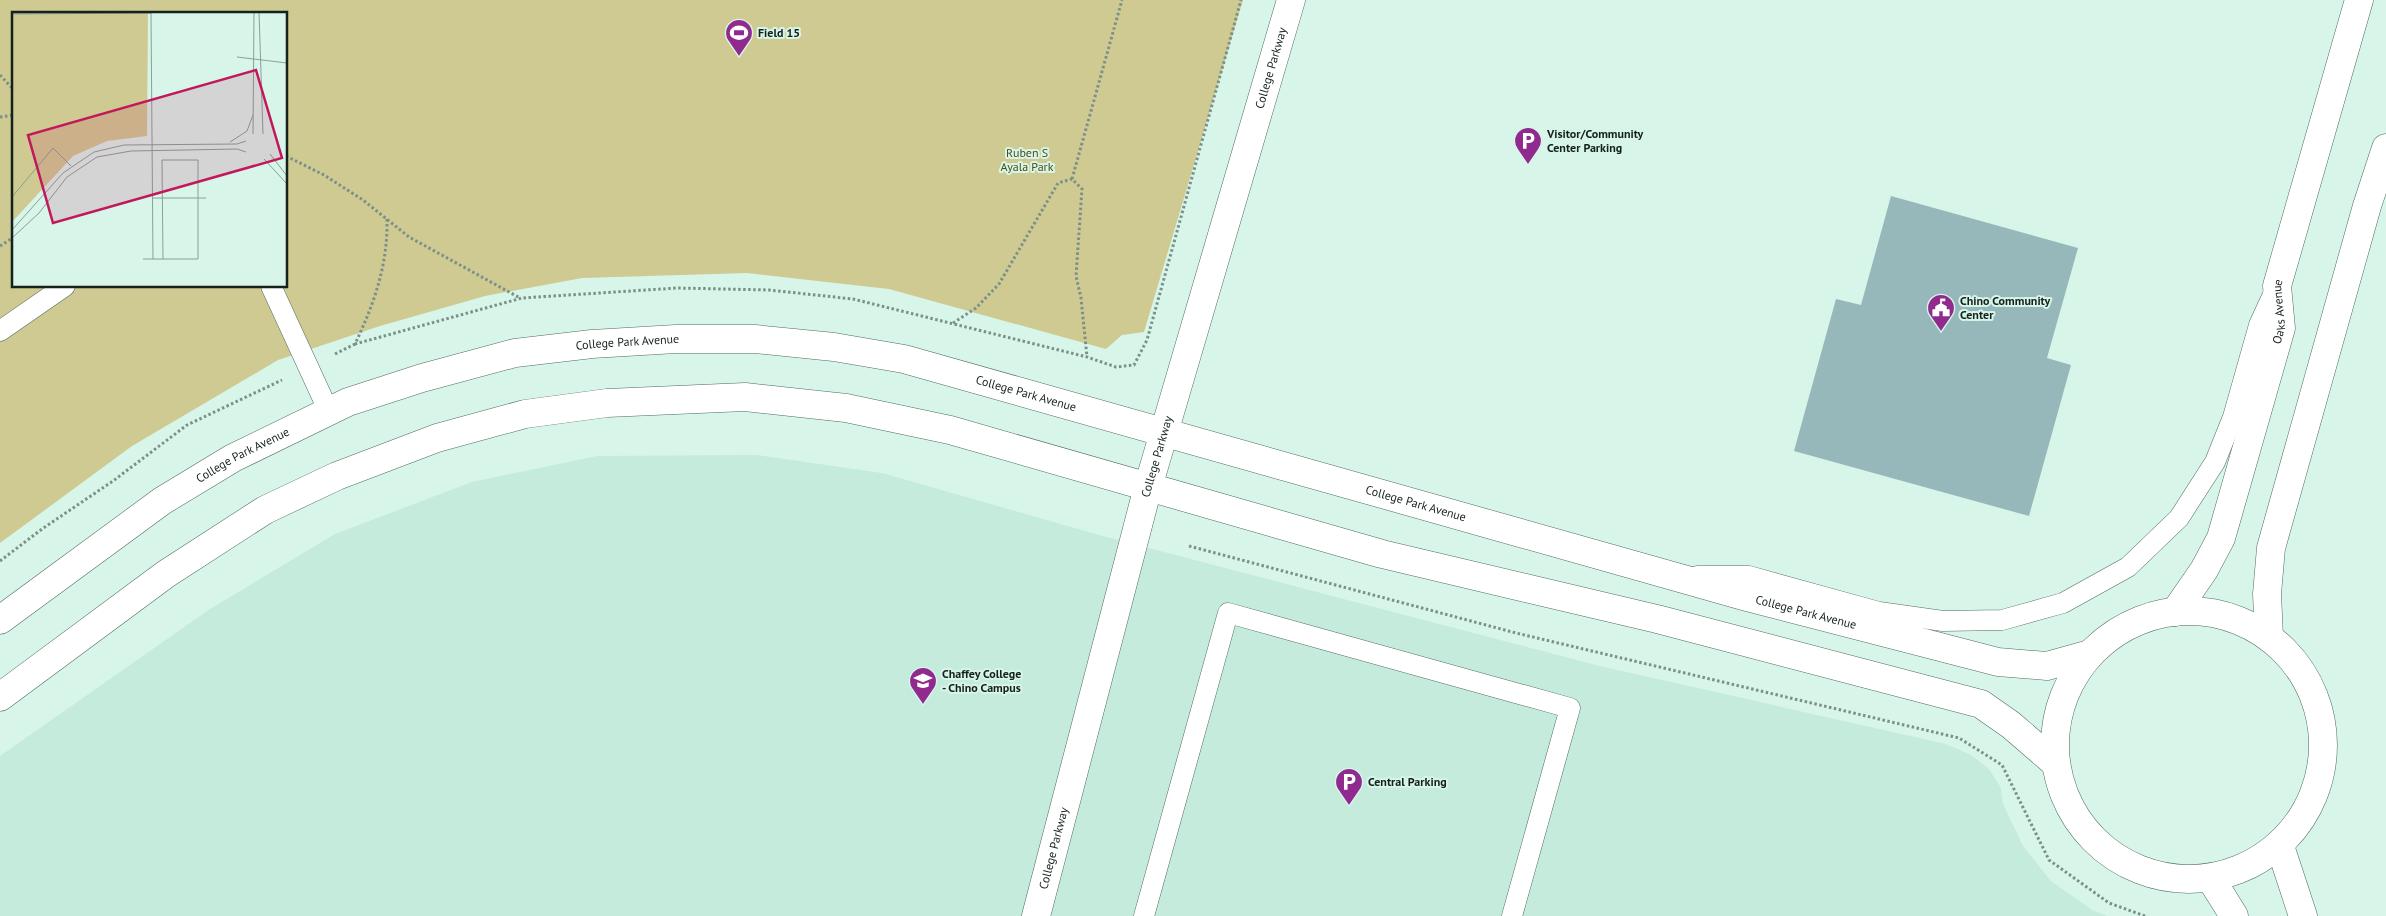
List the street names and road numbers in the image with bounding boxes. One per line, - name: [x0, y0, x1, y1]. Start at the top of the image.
- street label: College Parkway: [1251, 25, 1290, 110]
- street label: Oaks Avenue: [2269, 277, 2288, 346]
- street label: College Park Avenue: [575, 331, 679, 353]
- street label: College Park Avenue: [974, 372, 1078, 414]
- street label: College Parkway: [1138, 414, 1176, 499]
- street label: College Park Avenue: [193, 424, 292, 486]
- street label: College Park Avenue: [1364, 482, 1468, 524]
- street label: College Park Avenue: [1754, 592, 1858, 632]
- street label: College Parkway: [1035, 805, 1071, 891]

